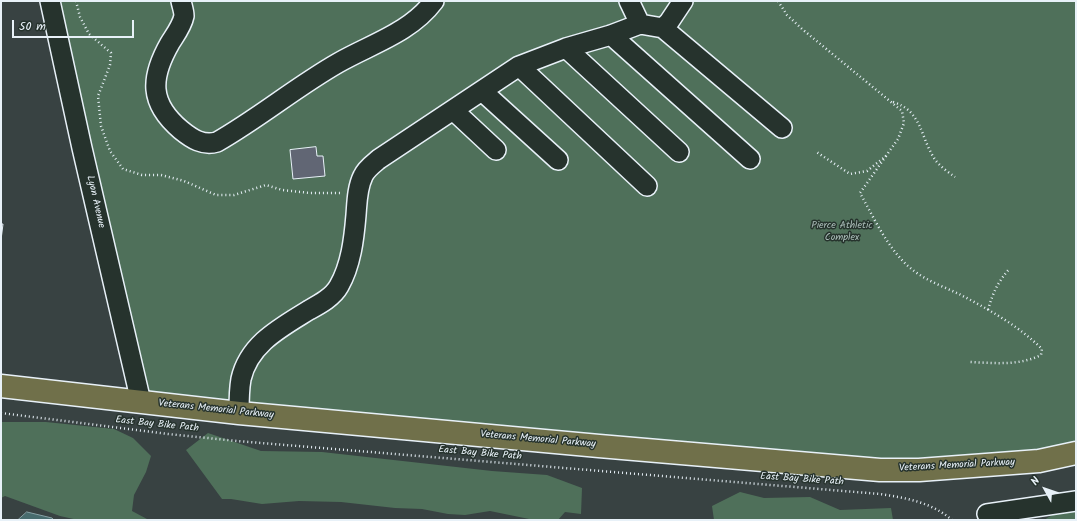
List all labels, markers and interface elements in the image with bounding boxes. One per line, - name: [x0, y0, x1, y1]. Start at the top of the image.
- scale bar: [14, 12, 136, 38]
- text: 50 m: [19, 17, 46, 36]
- street label: Lyon Avenue: [83, 175, 107, 229]
- park label: Pierce Athletic Complex: [811, 220, 873, 244]
- street label: Veterans Memorial Parkway: [158, 398, 274, 422]
- street label: East Bay Bike Path: [115, 415, 199, 435]
- street label: Veterans Memorial Parkway: [480, 429, 596, 451]
- street label: East Bay Bike Path: [438, 444, 522, 464]
- street label: Veterans Memorial Parkway: [899, 457, 1015, 475]
- north arrow: [1025, 469, 1065, 509]
- street label: East Bay Bike Path: [760, 471, 844, 489]
- text: N: [1027, 473, 1045, 490]

